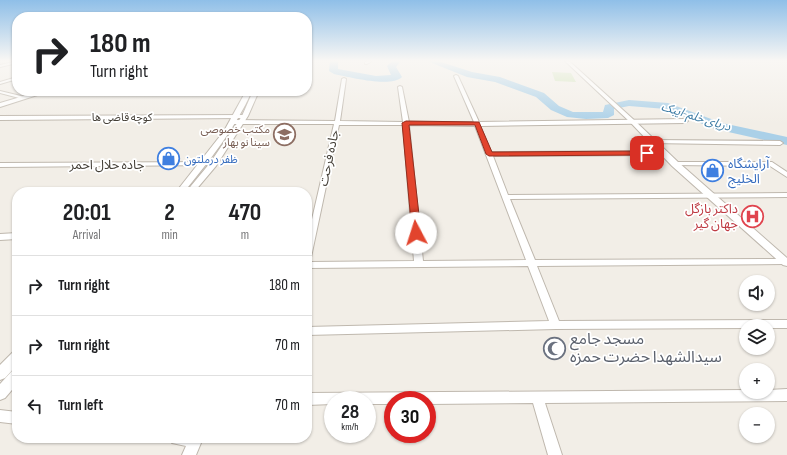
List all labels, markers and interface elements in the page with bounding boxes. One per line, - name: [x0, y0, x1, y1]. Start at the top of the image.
- text: 180 m: [90, 27, 150, 60]
- icon: right: [24, 28, 76, 80]
- text: Turn right: [90, 61, 148, 82]
- water label: دریای خلم-ایبک: [659, 99, 733, 136]
- street label: کوچه قاضی ها: [92, 111, 153, 125]
- school or university icon: مکتب خصوصی سینا نو بهار: [272, 122, 298, 148]
- place label: مکتب خصوصی سینا نو بهار: [201, 123, 270, 149]
- street label: جاده فرحت: [315, 128, 343, 188]
- pin: [630, 136, 664, 170]
- icon: arrive: [636, 142, 658, 164]
- shop icon: ظفر درملتون: [155, 146, 181, 172]
- place label: ظفر درملتون: [184, 153, 238, 166]
- place label: آرایشگاه الخلیج: [728, 156, 770, 189]
- street label: جاده حلال احمر: [69, 157, 145, 173]
- shop icon: آرایشگاه الخلیج: [699, 158, 725, 184]
- text: 20:01: [63, 198, 111, 227]
- text: 2: [164, 198, 175, 227]
- text: 470: [229, 198, 261, 227]
- place label: داکتر بازگل جهان گیر: [685, 201, 738, 232]
- hospital icon: داکتر بازگل جهان گیر: [740, 203, 766, 229]
- position arrow: [395, 212, 437, 254]
- text: Arrival: [73, 227, 101, 243]
- text: min: [161, 227, 178, 243]
- text: m: [241, 227, 249, 243]
- icon: right: [24, 275, 46, 297]
- map controls: [739, 275, 775, 443]
- button: sound: [739, 275, 775, 311]
- text: Turn right: [58, 276, 110, 295]
- text: 180 m: [269, 276, 300, 295]
- button: layers: [739, 319, 775, 355]
- place label: مسجد جامع سیدالشهدا حضرت حمزه: [570, 330, 722, 367]
- icon: right: [24, 335, 46, 357]
- mosque icon: مسجد جامع سیدالشهدا حضرت حمزه: [541, 335, 567, 361]
- text: Turn right: [58, 336, 110, 355]
- text: 70 m: [275, 336, 300, 355]
- button: +: [739, 363, 775, 399]
- speed limit sign: 30: [384, 391, 436, 443]
- icon: left: [24, 395, 46, 417]
- text: Turn left: [58, 396, 103, 415]
- text: 70 m: [275, 396, 300, 415]
- text: 28: [341, 400, 359, 424]
- button: −: [739, 407, 775, 443]
- text: km/h: [341, 421, 359, 433]

